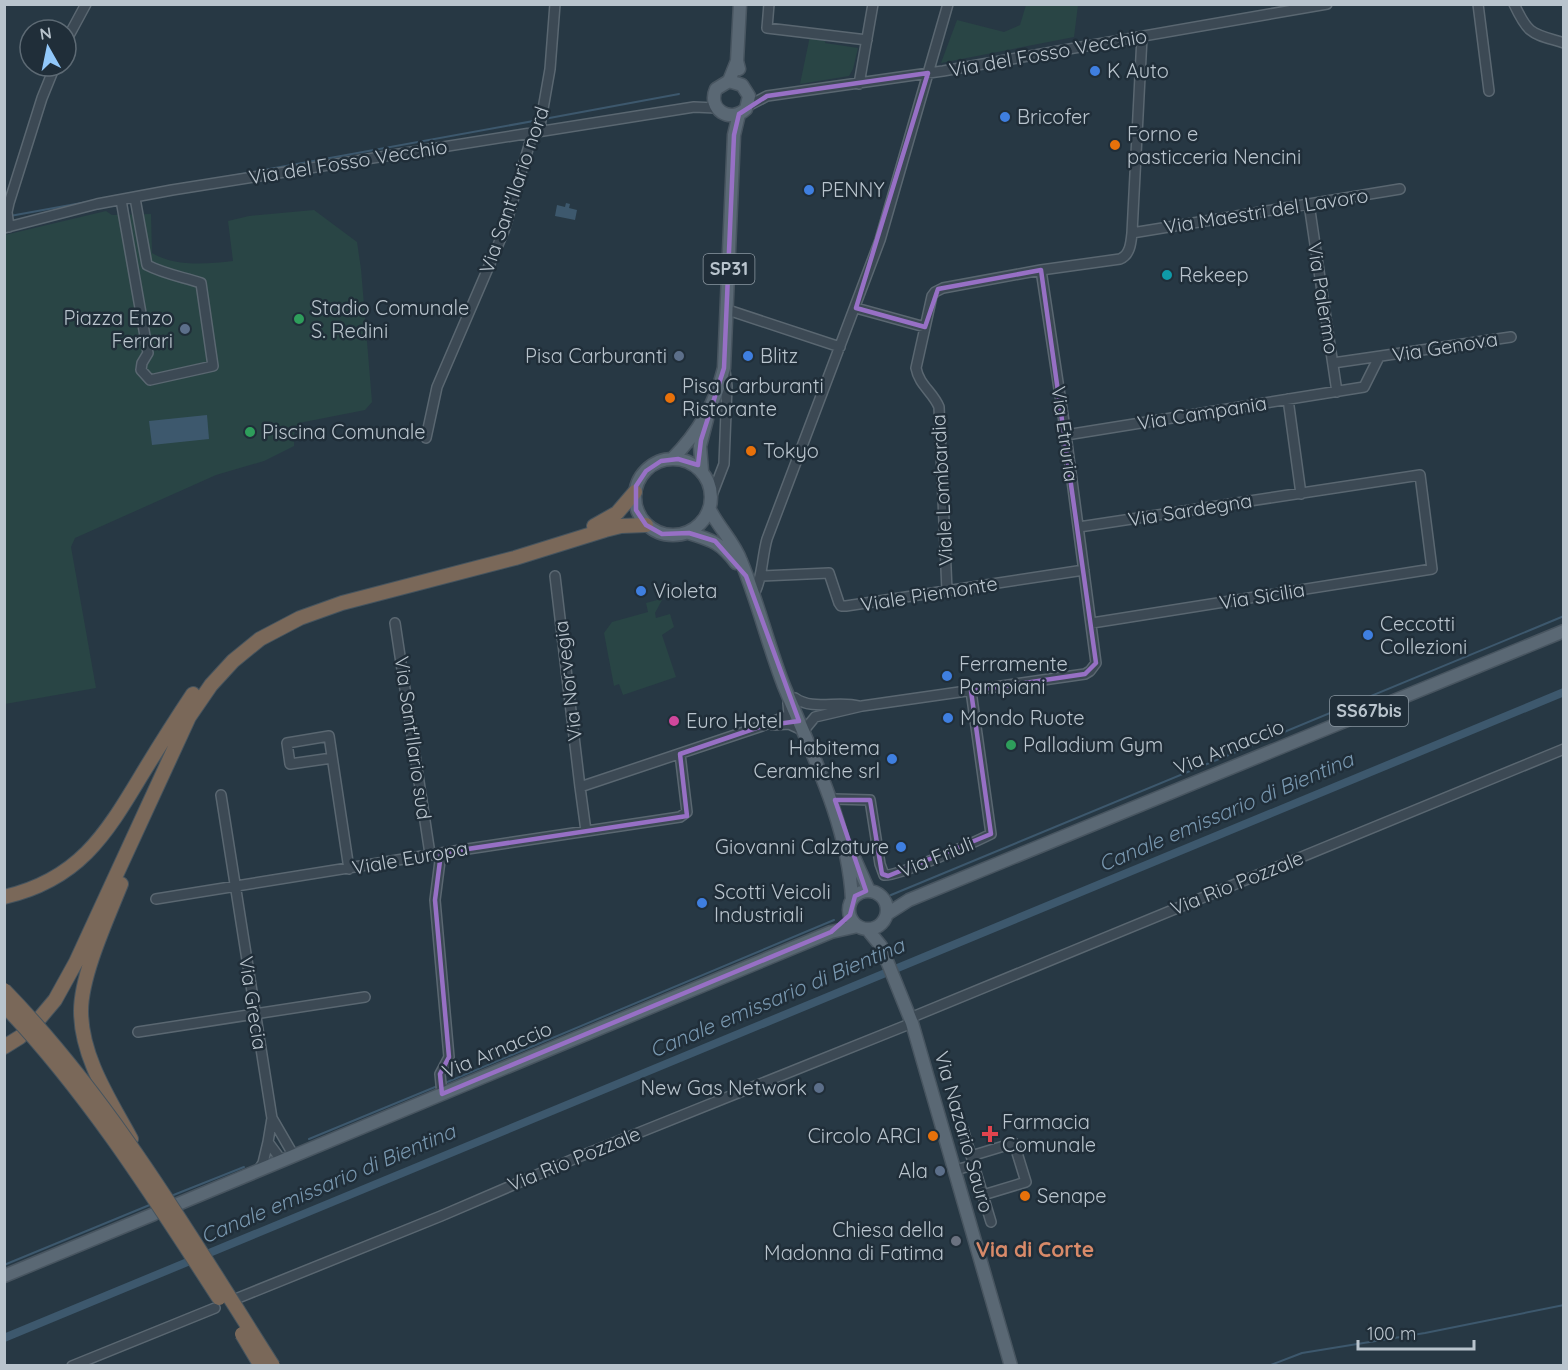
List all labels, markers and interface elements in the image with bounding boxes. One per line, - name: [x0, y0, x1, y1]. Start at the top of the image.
- north arrow: [18, 18, 78, 78]
- text: N: [38, 22, 53, 44]
- street label: Via del Fosso Vecchio: [947, 23, 1149, 82]
- place label: K Auto: [1107, 58, 1169, 83]
- marker: K Auto: [1088, 64, 1102, 78]
- street label: Via Sant'Ilario nord: [473, 103, 554, 277]
- place label: Bricofer: [1017, 104, 1090, 129]
- marker: Bricofer: [998, 110, 1012, 124]
- place label: Forno e pasticceria Nencini: [1127, 121, 1301, 169]
- street label: Via del Fosso Vecchio: [247, 133, 449, 190]
- marker: Forno e pasticceria Nencini: [1108, 138, 1122, 152]
- place label: PENNY: [821, 177, 885, 202]
- street label: Via Maestri del Lavoro: [1162, 182, 1370, 239]
- marker: PENNY: [802, 183, 816, 197]
- street label: Via Palermo: [1302, 240, 1345, 356]
- road number: SP31: [704, 254, 754, 284]
- place label: Rekeep: [1179, 262, 1249, 287]
- marker: Rekeep: [1160, 268, 1174, 282]
- place label: Stadio Comunale S. Redini: [311, 295, 469, 343]
- place label: Piazza Enzo Ferrari: [64, 305, 173, 353]
- marker: Stadio Comunale S. Redini: [292, 312, 306, 326]
- marker: Piazza Enzo Ferrari: [178, 322, 192, 336]
- street label: Via Genova: [1390, 326, 1500, 367]
- place label: Pisa Carburanti: [525, 343, 667, 368]
- place label: Blitz: [760, 343, 798, 368]
- marker: Pisa Carburanti: [672, 349, 686, 363]
- marker: Blitz: [741, 349, 755, 363]
- place label: Pisa Carburanti Ristorante: [682, 373, 824, 421]
- street label: Via Etruria: [1046, 384, 1085, 483]
- street label: Via Campania: [1135, 390, 1268, 435]
- marker: Pisa Carburanti Ristorante: [663, 391, 677, 405]
- street label: Viale Lombardia: [925, 414, 958, 566]
- place label: Piscina Comunale: [262, 419, 426, 444]
- marker: Piscina Comunale: [243, 425, 257, 439]
- place label: Tokyo: [763, 438, 819, 463]
- marker: Tokyo: [744, 444, 758, 458]
- street label: Via Sardegna: [1126, 487, 1254, 532]
- street label: Viale Piemonte: [859, 570, 999, 617]
- street label: Via Sicilia: [1217, 576, 1307, 615]
- place label: Violeta: [653, 578, 717, 603]
- marker: Violeta: [634, 584, 648, 598]
- place label: Ceccotti Collezioni: [1380, 611, 1467, 659]
- street label: Via Norvegia: [548, 619, 587, 743]
- marker: Ceccotti Collezioni: [1361, 628, 1375, 642]
- place label: Ferramente Pampiani: [959, 651, 1068, 699]
- street label: Via Sant'Ilario sud: [390, 655, 437, 821]
- marker: Ferramente Pampiani: [940, 669, 954, 683]
- road number: SS67bis: [1330, 696, 1408, 726]
- place label: Mondo Ruote: [960, 705, 1084, 730]
- place label: Euro Hotel: [686, 708, 782, 733]
- marker: Mondo Ruote: [941, 711, 955, 725]
- street label: Via Arnaccio: [1170, 713, 1288, 780]
- marker: Euro Hotel: [667, 714, 681, 728]
- place label: Palladium Gym: [1023, 732, 1163, 757]
- place label: Habitema Ceramiche srl: [753, 735, 880, 783]
- marker: Palladium Gym: [1004, 738, 1018, 752]
- water label: Canale emissario di Bientina: [1094, 745, 1358, 877]
- marker: Habitema Ceramiche srl: [885, 752, 899, 766]
- street label: Via Friuli: [895, 830, 977, 883]
- place label: Giovanni Calzature: [715, 834, 889, 859]
- street label: Viale Europa: [350, 835, 470, 880]
- marker: Giovanni Calzature: [894, 840, 908, 854]
- street label: Via Rio Pozzale: [1167, 845, 1307, 921]
- place label: Scotti Veicoli Industriali: [714, 879, 831, 927]
- marker: Scotti Veicoli Industriali: [695, 896, 709, 910]
- water label: Canale emissario di Bientina: [645, 931, 909, 1063]
- street label: Via Grecia: [234, 954, 273, 1051]
- street label: Via Arnaccio: [438, 1015, 555, 1084]
- street label: Via Nazario Sauro: [929, 1048, 1000, 1216]
- place label: New Gas Network: [641, 1075, 807, 1100]
- marker: New Gas Network: [812, 1081, 826, 1095]
- place label: Farmacia Comunale: [1002, 1109, 1096, 1157]
- water label: Canale emissario di Bientina: [196, 1117, 460, 1249]
- street label: Via Rio Pozzale: [504, 1121, 644, 1197]
- place label: Circolo ARCI: [808, 1123, 921, 1148]
- marker: Farmacia Comunale: [983, 1127, 997, 1141]
- marker: Circolo ARCI: [926, 1129, 940, 1143]
- place label: Ala: [898, 1158, 928, 1183]
- marker: Ala: [933, 1164, 947, 1178]
- place label: Senape: [1037, 1183, 1107, 1208]
- marker: Senape: [1018, 1189, 1032, 1203]
- place label: Chiesa della Madonna di Fatima: [764, 1217, 944, 1265]
- marker: Chiesa della Madonna di Fatima: [949, 1234, 963, 1248]
- district label: Via di Corte: [976, 1236, 1094, 1262]
- scale bar: [1358, 1313, 1474, 1351]
- text: 100 m: [1367, 1322, 1416, 1345]

